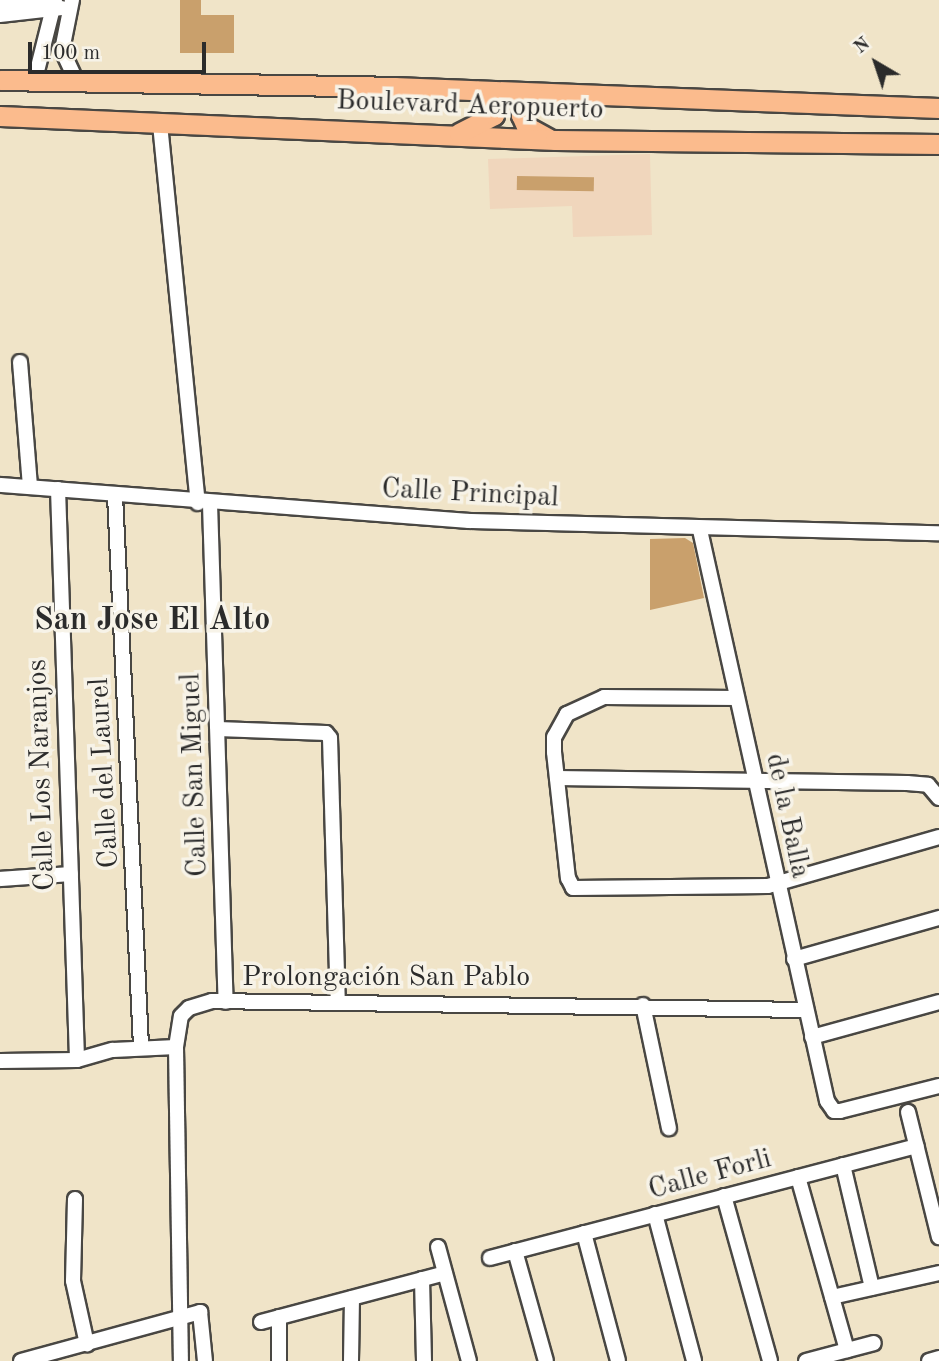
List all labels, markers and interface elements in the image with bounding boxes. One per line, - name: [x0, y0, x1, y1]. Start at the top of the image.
- scale bar: [32, 28, 210, 72]
- north arrow: [841, 28, 911, 98]
- text: N: [851, 34, 874, 58]
- text: 100 m: [41, 43, 100, 64]
- street label: Boulevard Aeropuerto: [336, 85, 604, 127]
- street label: Calle Principal: [381, 473, 559, 515]
- district label: San Jose El Alto: [34, 602, 270, 640]
- street label: Calle Los Naranjos: [21, 659, 63, 891]
- street label: Calle San Miguel: [175, 672, 215, 878]
- street label: Calle del Laurel: [83, 677, 127, 869]
- street label: de la Balla: [757, 751, 817, 881]
- street label: Prolongación San Pablo: [242, 961, 530, 995]
- street label: Calle Forli: [645, 1142, 775, 1208]

